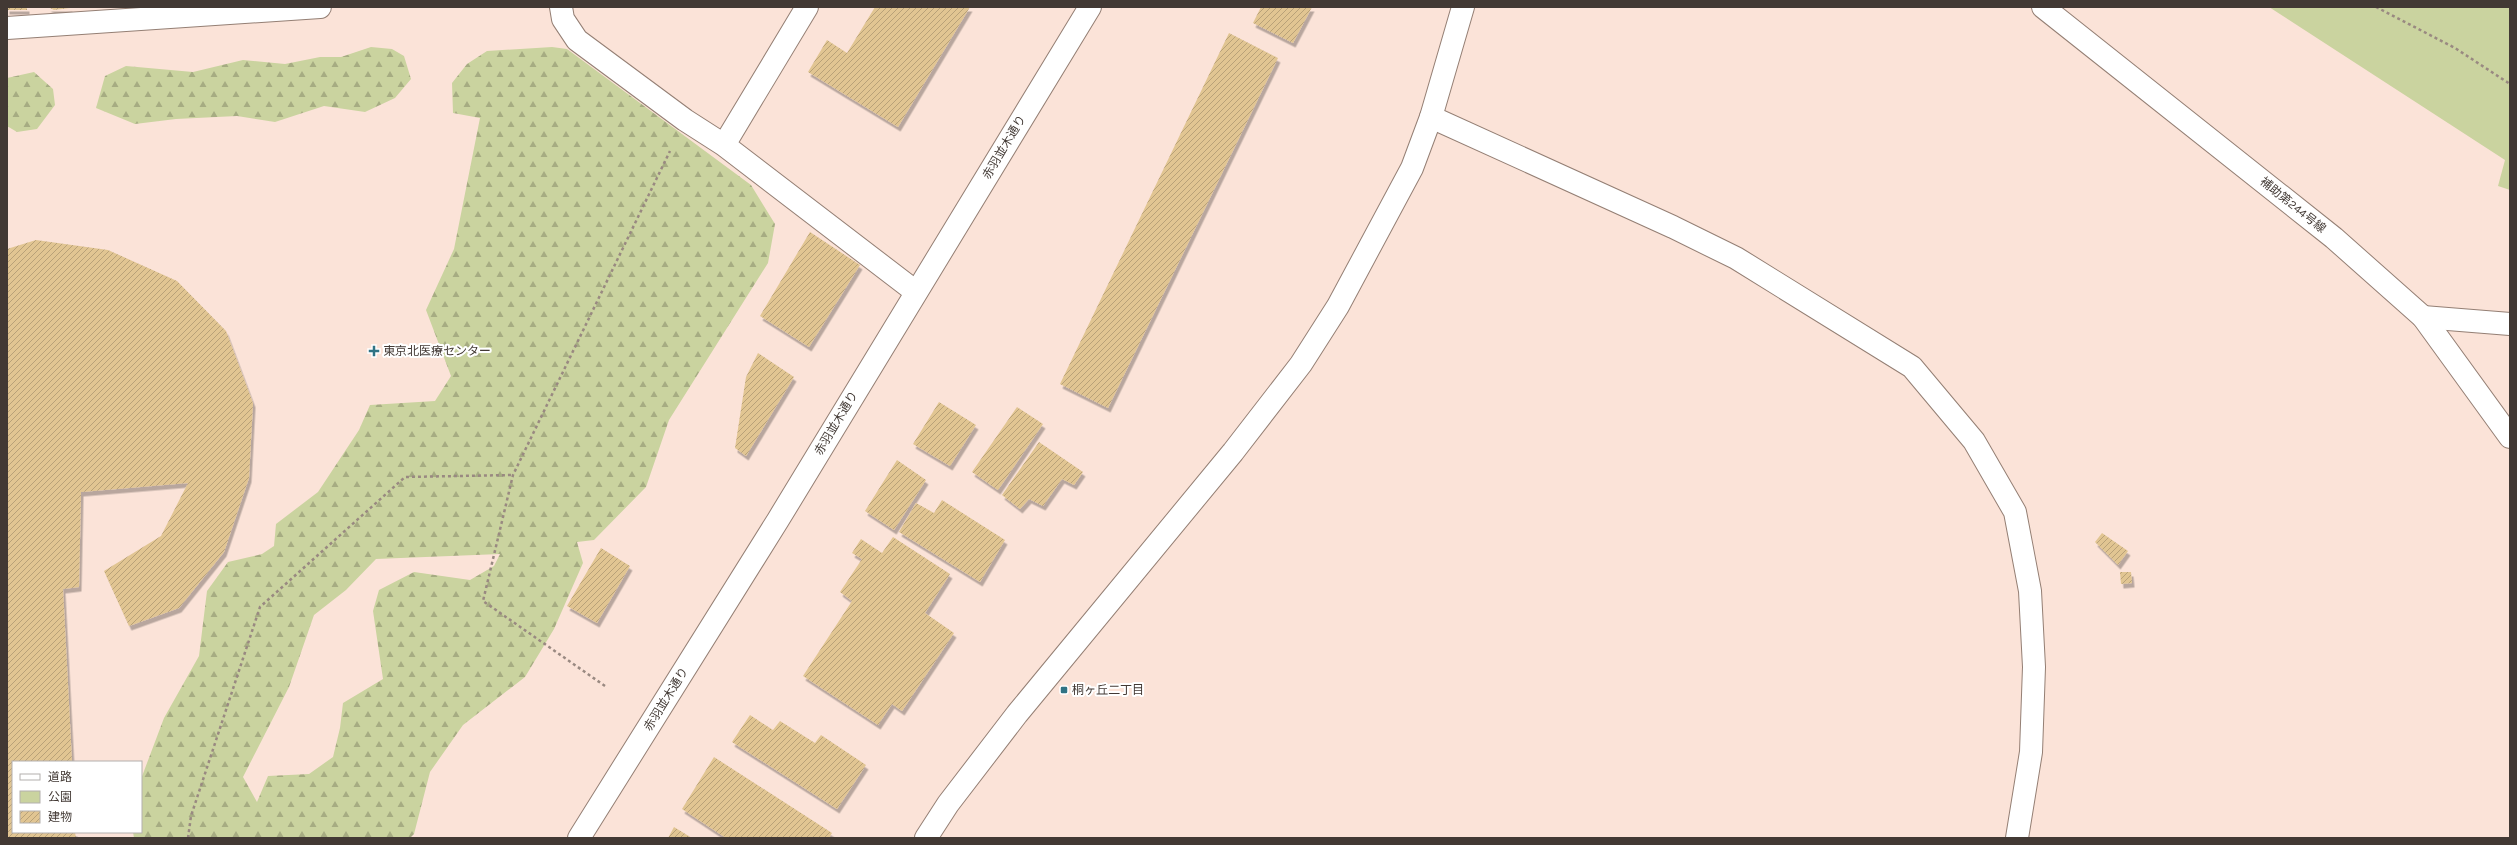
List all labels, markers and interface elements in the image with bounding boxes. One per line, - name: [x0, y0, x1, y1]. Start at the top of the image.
- street label: 赤羽並木通り: [979, 113, 1029, 181]
- street label: 補助第244号線: [2257, 174, 2329, 236]
- place label: 東京北医療センター: [383, 344, 491, 358]
- marker: 東京北医療センター: [368, 345, 380, 357]
- street label: 赤羽並木通り: [811, 389, 861, 457]
- street label: 赤羽並木通り: [641, 665, 691, 733]
- place label: 桐ヶ丘二丁目: [1072, 683, 1144, 697]
- marker: 桐ヶ丘二丁目: [1059, 685, 1069, 695]
- legend: [12, 761, 142, 833]
- text: 道路: [48, 770, 72, 784]
- text: 公園: [48, 790, 72, 804]
- text: 建物: [48, 810, 72, 824]

